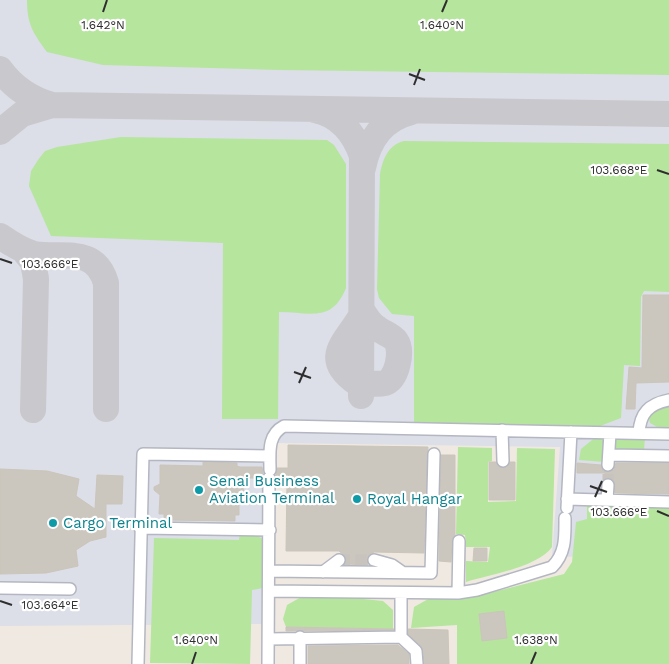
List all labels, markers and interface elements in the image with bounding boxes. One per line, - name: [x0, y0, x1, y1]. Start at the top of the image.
- text: 1.642°N: [81, 18, 125, 32]
- text: 1.640°N: [420, 18, 464, 32]
- text: 103.668°E: [590, 163, 648, 177]
- text: 103.666°E: [22, 257, 79, 271]
- place label: Senai Business Aviation Terminal: [209, 472, 335, 507]
- marker: Senai Business Aviation Terminal: [193, 484, 205, 496]
- place label: Royal Hangar: [367, 490, 462, 508]
- marker: Royal Hangar: [351, 493, 363, 505]
- text: 103.666°E: [591, 505, 648, 519]
- place label: Cargo Terminal: [63, 514, 172, 532]
- marker: Cargo Terminal: [47, 517, 59, 529]
- text: 103.664°E: [21, 598, 79, 612]
- text: 1.640°N: [174, 633, 218, 647]
- text: 1.638°N: [514, 633, 558, 647]

